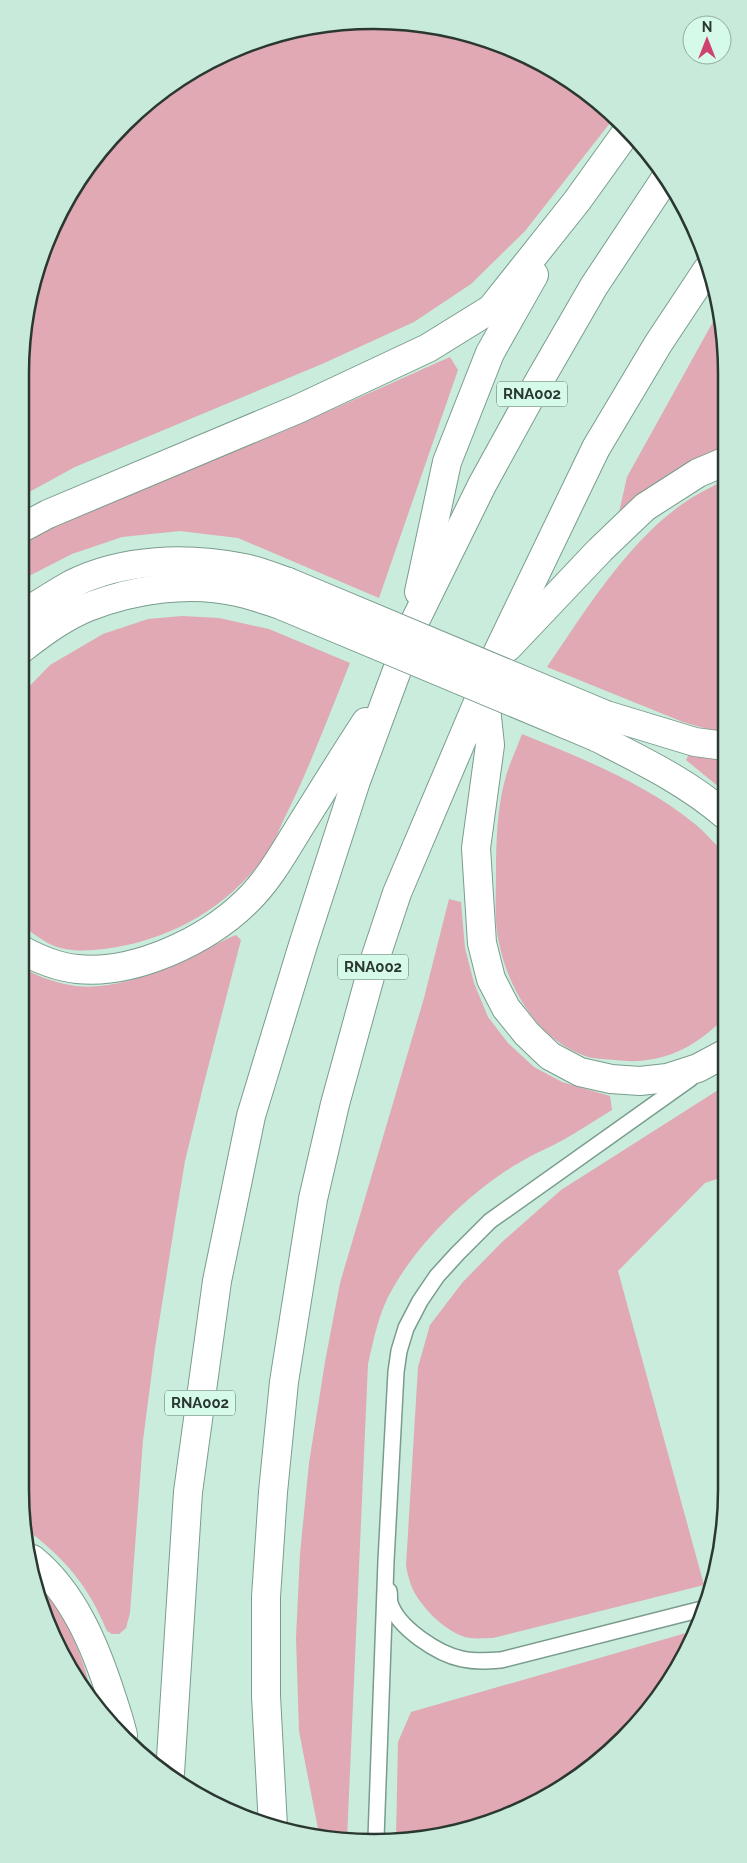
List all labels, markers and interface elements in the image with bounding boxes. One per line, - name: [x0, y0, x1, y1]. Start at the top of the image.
- north arrow: [682, 15, 732, 65]
- text: N: [702, 19, 712, 35]
- road number: RNA002: [497, 382, 567, 406]
- road number: RNA002: [338, 954, 408, 980]
- road number: RNA002: [165, 1390, 235, 1416]

